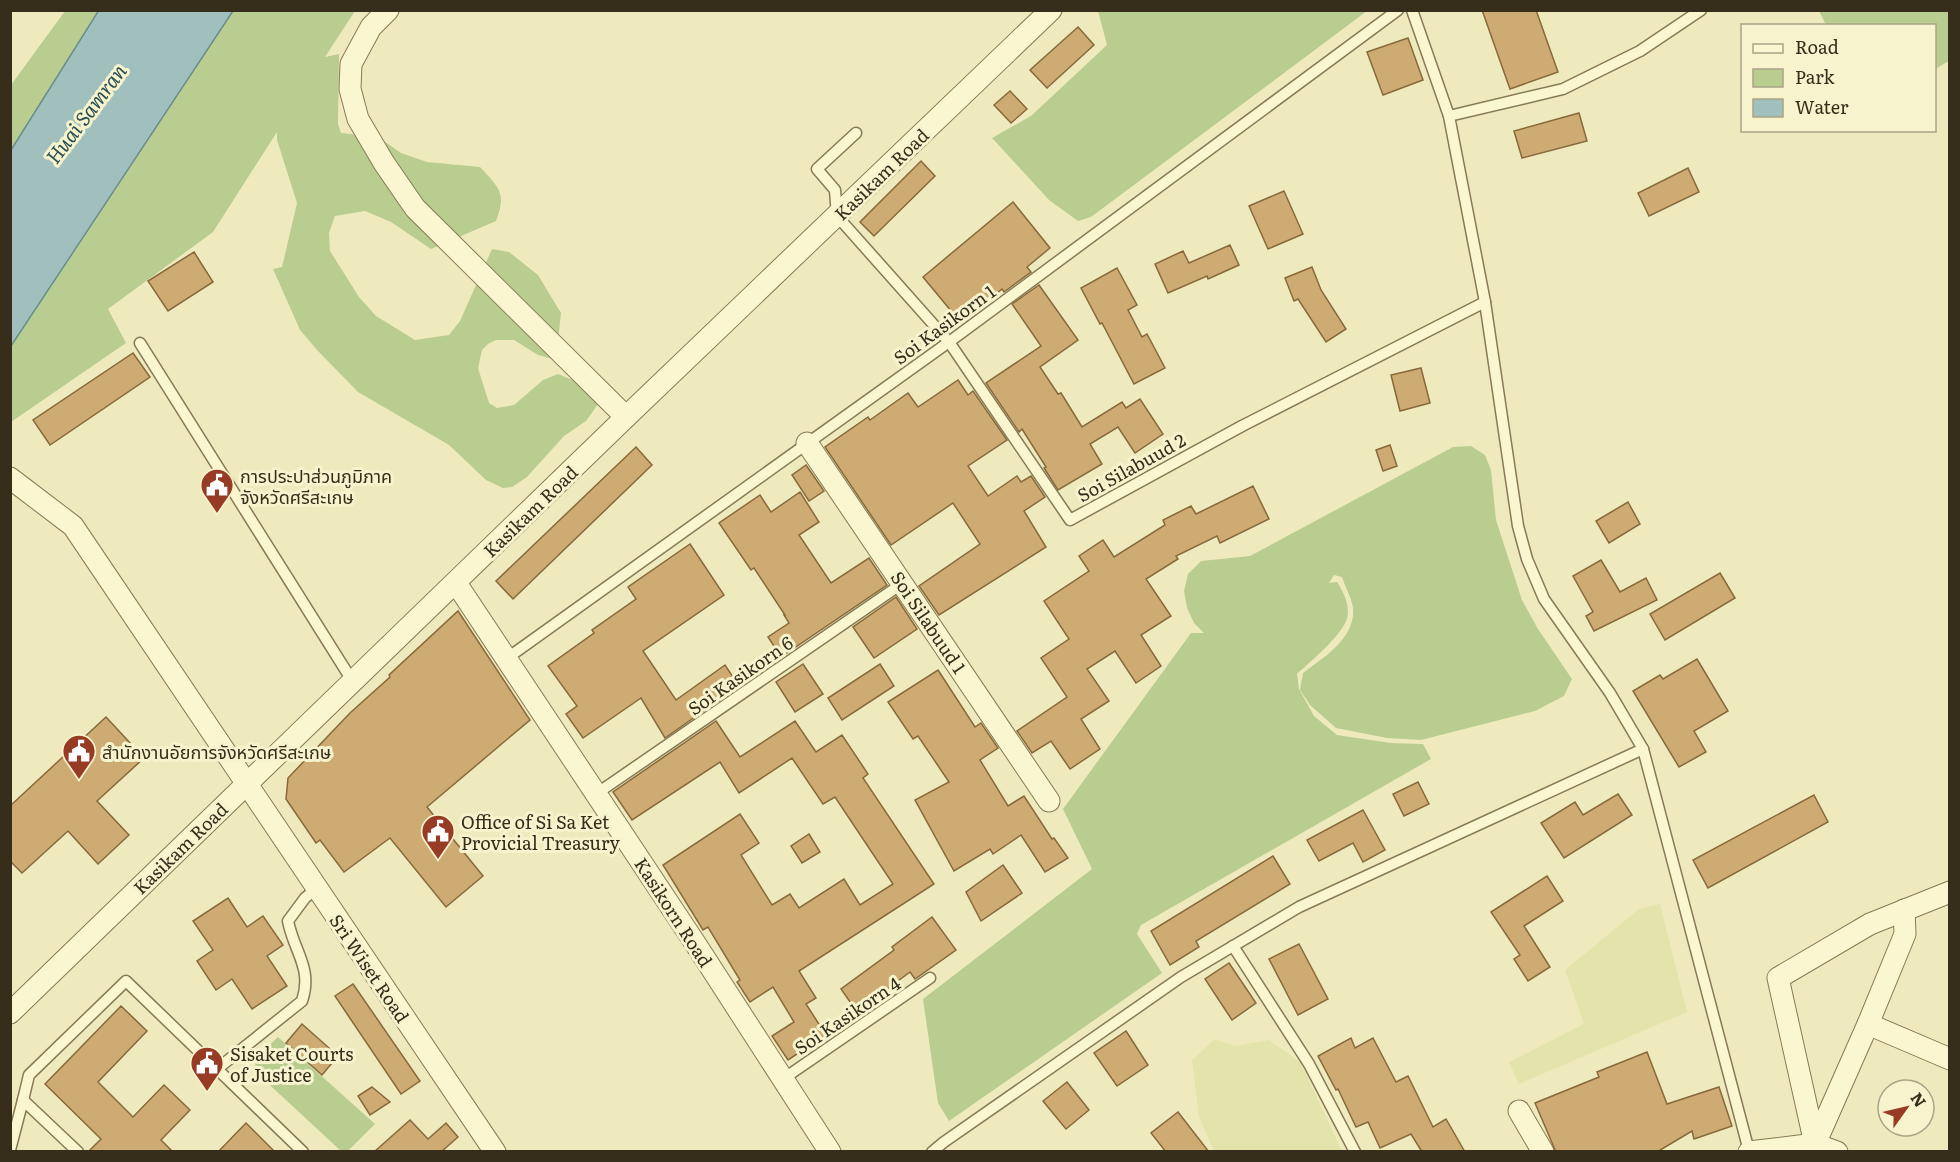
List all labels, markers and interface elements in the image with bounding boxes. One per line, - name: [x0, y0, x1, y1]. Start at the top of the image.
- legend: [1741, 24, 1936, 132]
- text: Road: [1795, 33, 1839, 60]
- water label: Huai Samran: [37, 57, 133, 169]
- text: Park: [1795, 63, 1836, 90]
- text: Water: [1795, 93, 1849, 120]
- street label: Kasikam Road: [828, 122, 934, 226]
- street label: Soi Kasikorn 1: [887, 278, 1001, 370]
- street label: Soi Silabuud 2: [1072, 426, 1190, 508]
- street label: Kasikam Road: [477, 459, 583, 563]
- place label: การประปาส่วนภูมิภาค จังหวัดศรีสะเกษ: [240, 462, 392, 510]
- public building icon: การประปาส่วนภูมิภาค จังหวัดศรีสะเกษ: [199, 467, 235, 514]
- street label: Soi Silabuud 1: [885, 565, 973, 679]
- street label: Soi Kasikorn 6: [682, 629, 798, 721]
- public building icon: สำนักงานอัยการจังหวัดศรีสะเกษ: [61, 733, 97, 780]
- place label: สำนักงานอัยการจังหวัดศรีสะเกษ: [102, 738, 331, 765]
- street label: Kasikam Road: [127, 796, 233, 900]
- place label: Office of Si Sa Ket Provicial Treasury: [461, 808, 620, 856]
- public building icon: Office of Si Sa Ket Provicial Treasury: [420, 813, 456, 860]
- street label: Kasikorn Road: [628, 852, 720, 972]
- street label: Sri Wiset Road: [324, 908, 416, 1028]
- street label: Soi Kasikorn 4: [788, 969, 906, 1061]
- place label: Sisaket Courts of Justice: [230, 1040, 353, 1088]
- public building icon: Sisaket Courts of Justice: [189, 1045, 225, 1092]
- north arrow: [1876, 1078, 1936, 1138]
- text: N: [1906, 1087, 1933, 1111]

